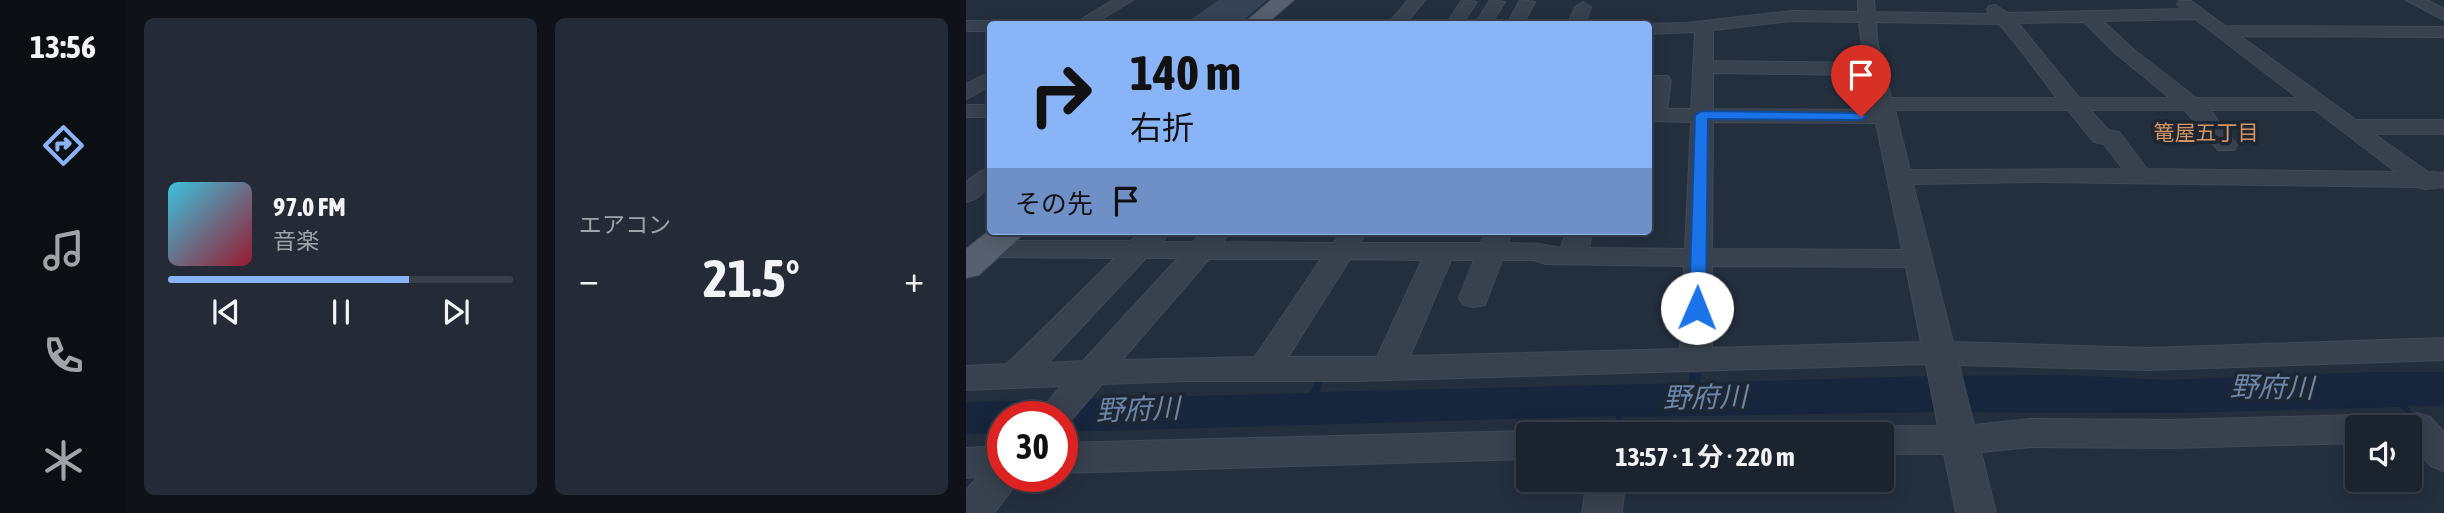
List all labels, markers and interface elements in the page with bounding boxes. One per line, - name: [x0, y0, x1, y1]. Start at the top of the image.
- text: 13:56: [30, 28, 96, 65]
- text: 140 m: [1130, 44, 1241, 100]
- pin: [1831, 45, 1891, 117]
- icon: right: [1015, 49, 1106, 140]
- icon: arrive: [1842, 56, 1880, 94]
- text: 右折: [1130, 109, 1194, 146]
- district label: 篭屋五丁目: [2154, 120, 2259, 144]
- icon: directions: [39, 121, 88, 170]
- icon: arrive: [1107, 182, 1145, 220]
- text: その先: [1015, 189, 1093, 219]
- text: 97.0 FM: [273, 192, 346, 222]
- text: エアコン: [579, 212, 671, 238]
- icon: music: [39, 226, 88, 275]
- text: 音楽: [273, 228, 319, 254]
- text: 21.5°: [703, 248, 800, 308]
- text: −: [579, 257, 599, 300]
- text: +: [904, 257, 924, 300]
- position arrow: [1660, 271, 1734, 345]
- icon: previous: [207, 293, 245, 331]
- icon: pause: [322, 293, 360, 331]
- icon: next: [437, 293, 475, 331]
- icon: phone: [39, 331, 88, 380]
- water label: 野府川: [2230, 370, 2317, 404]
- water label: 野府川: [1663, 380, 1750, 414]
- water label: 野府川: [1095, 391, 1184, 426]
- speed limit sign: 30: [987, 401, 1078, 492]
- map controls: [2345, 415, 2422, 492]
- button: sound: [2345, 415, 2422, 492]
- icon: climate: [39, 436, 88, 485]
- text: 13:57 · 1 分 · 220 m: [1615, 442, 1795, 472]

